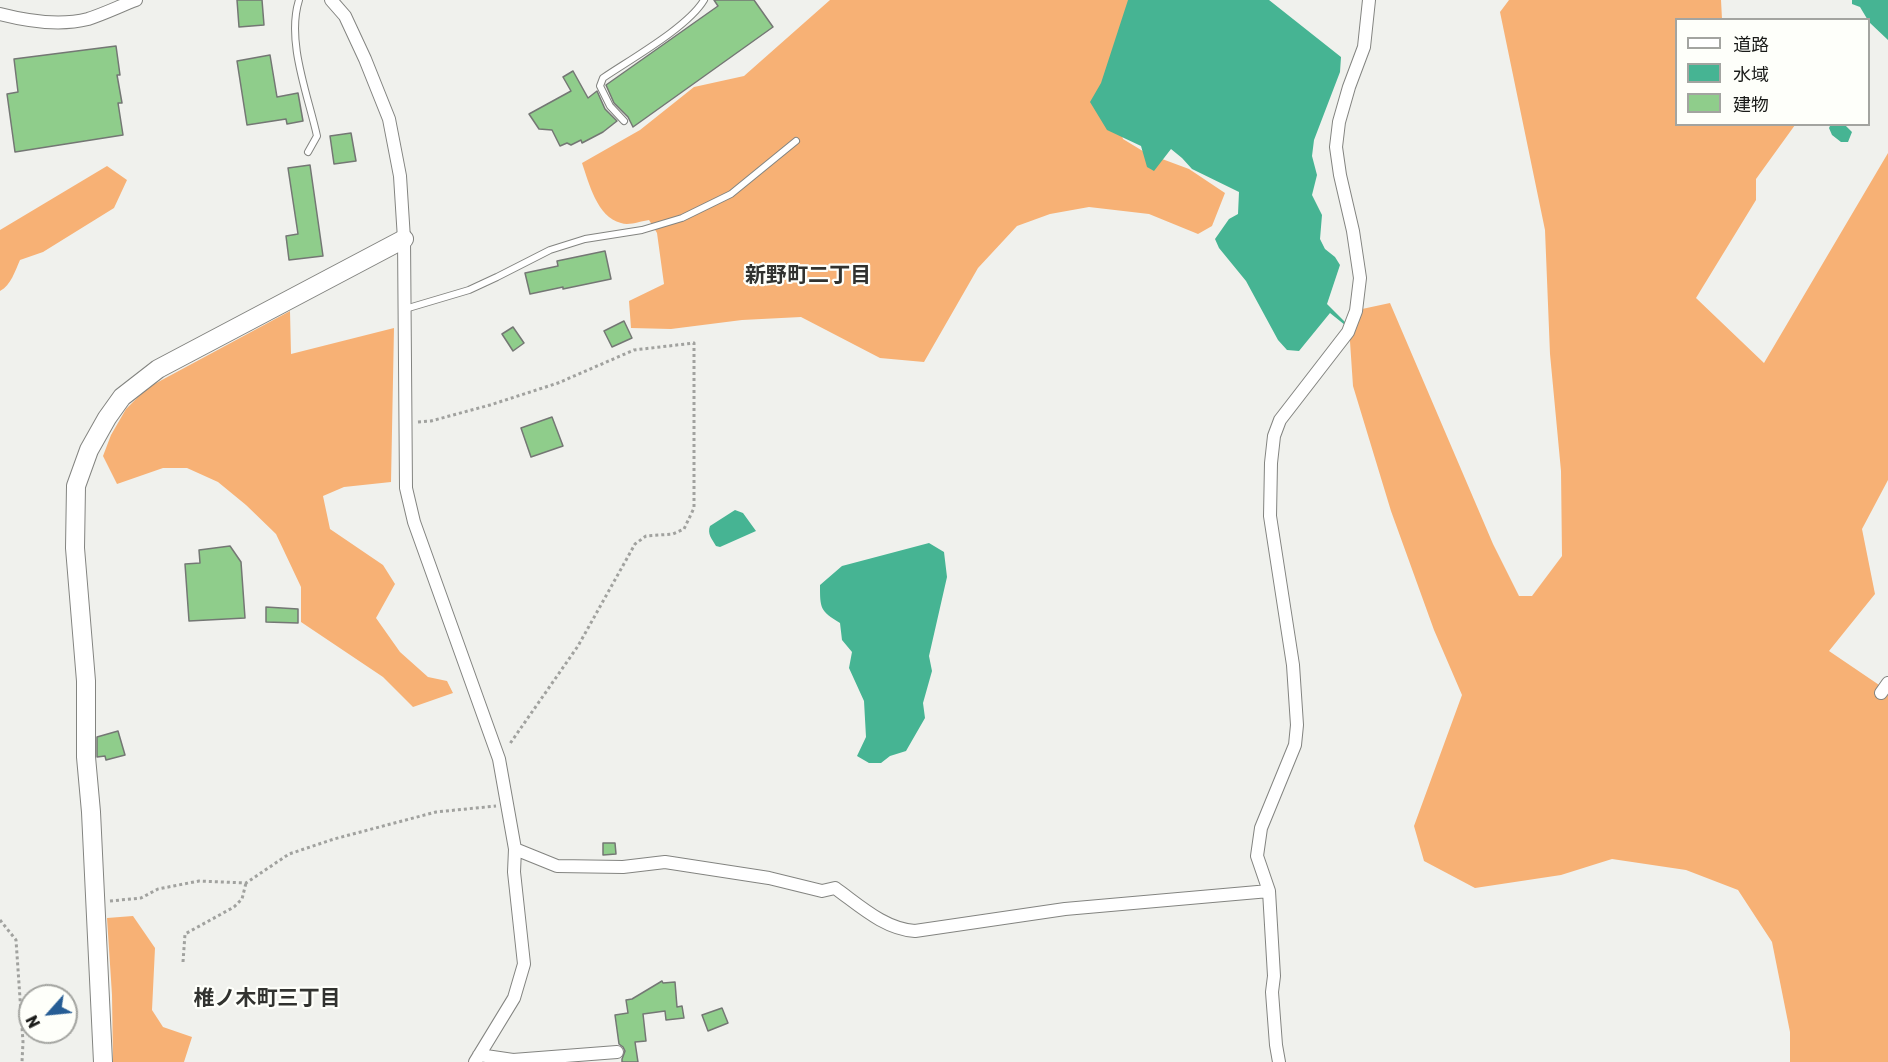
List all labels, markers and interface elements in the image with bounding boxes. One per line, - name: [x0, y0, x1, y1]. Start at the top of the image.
- legend: [1675, 18, 1870, 126]
- text: 道路: [1733, 34, 1769, 56]
- text: 水域: [1733, 64, 1769, 86]
- text: 建物: [1733, 94, 1769, 116]
- district label: 新野町二丁目: [745, 263, 871, 289]
- north arrow: [18, 984, 78, 1044]
- district label: 椎ノ木町三丁目: [194, 986, 340, 1012]
- text: N: [22, 1012, 44, 1031]

